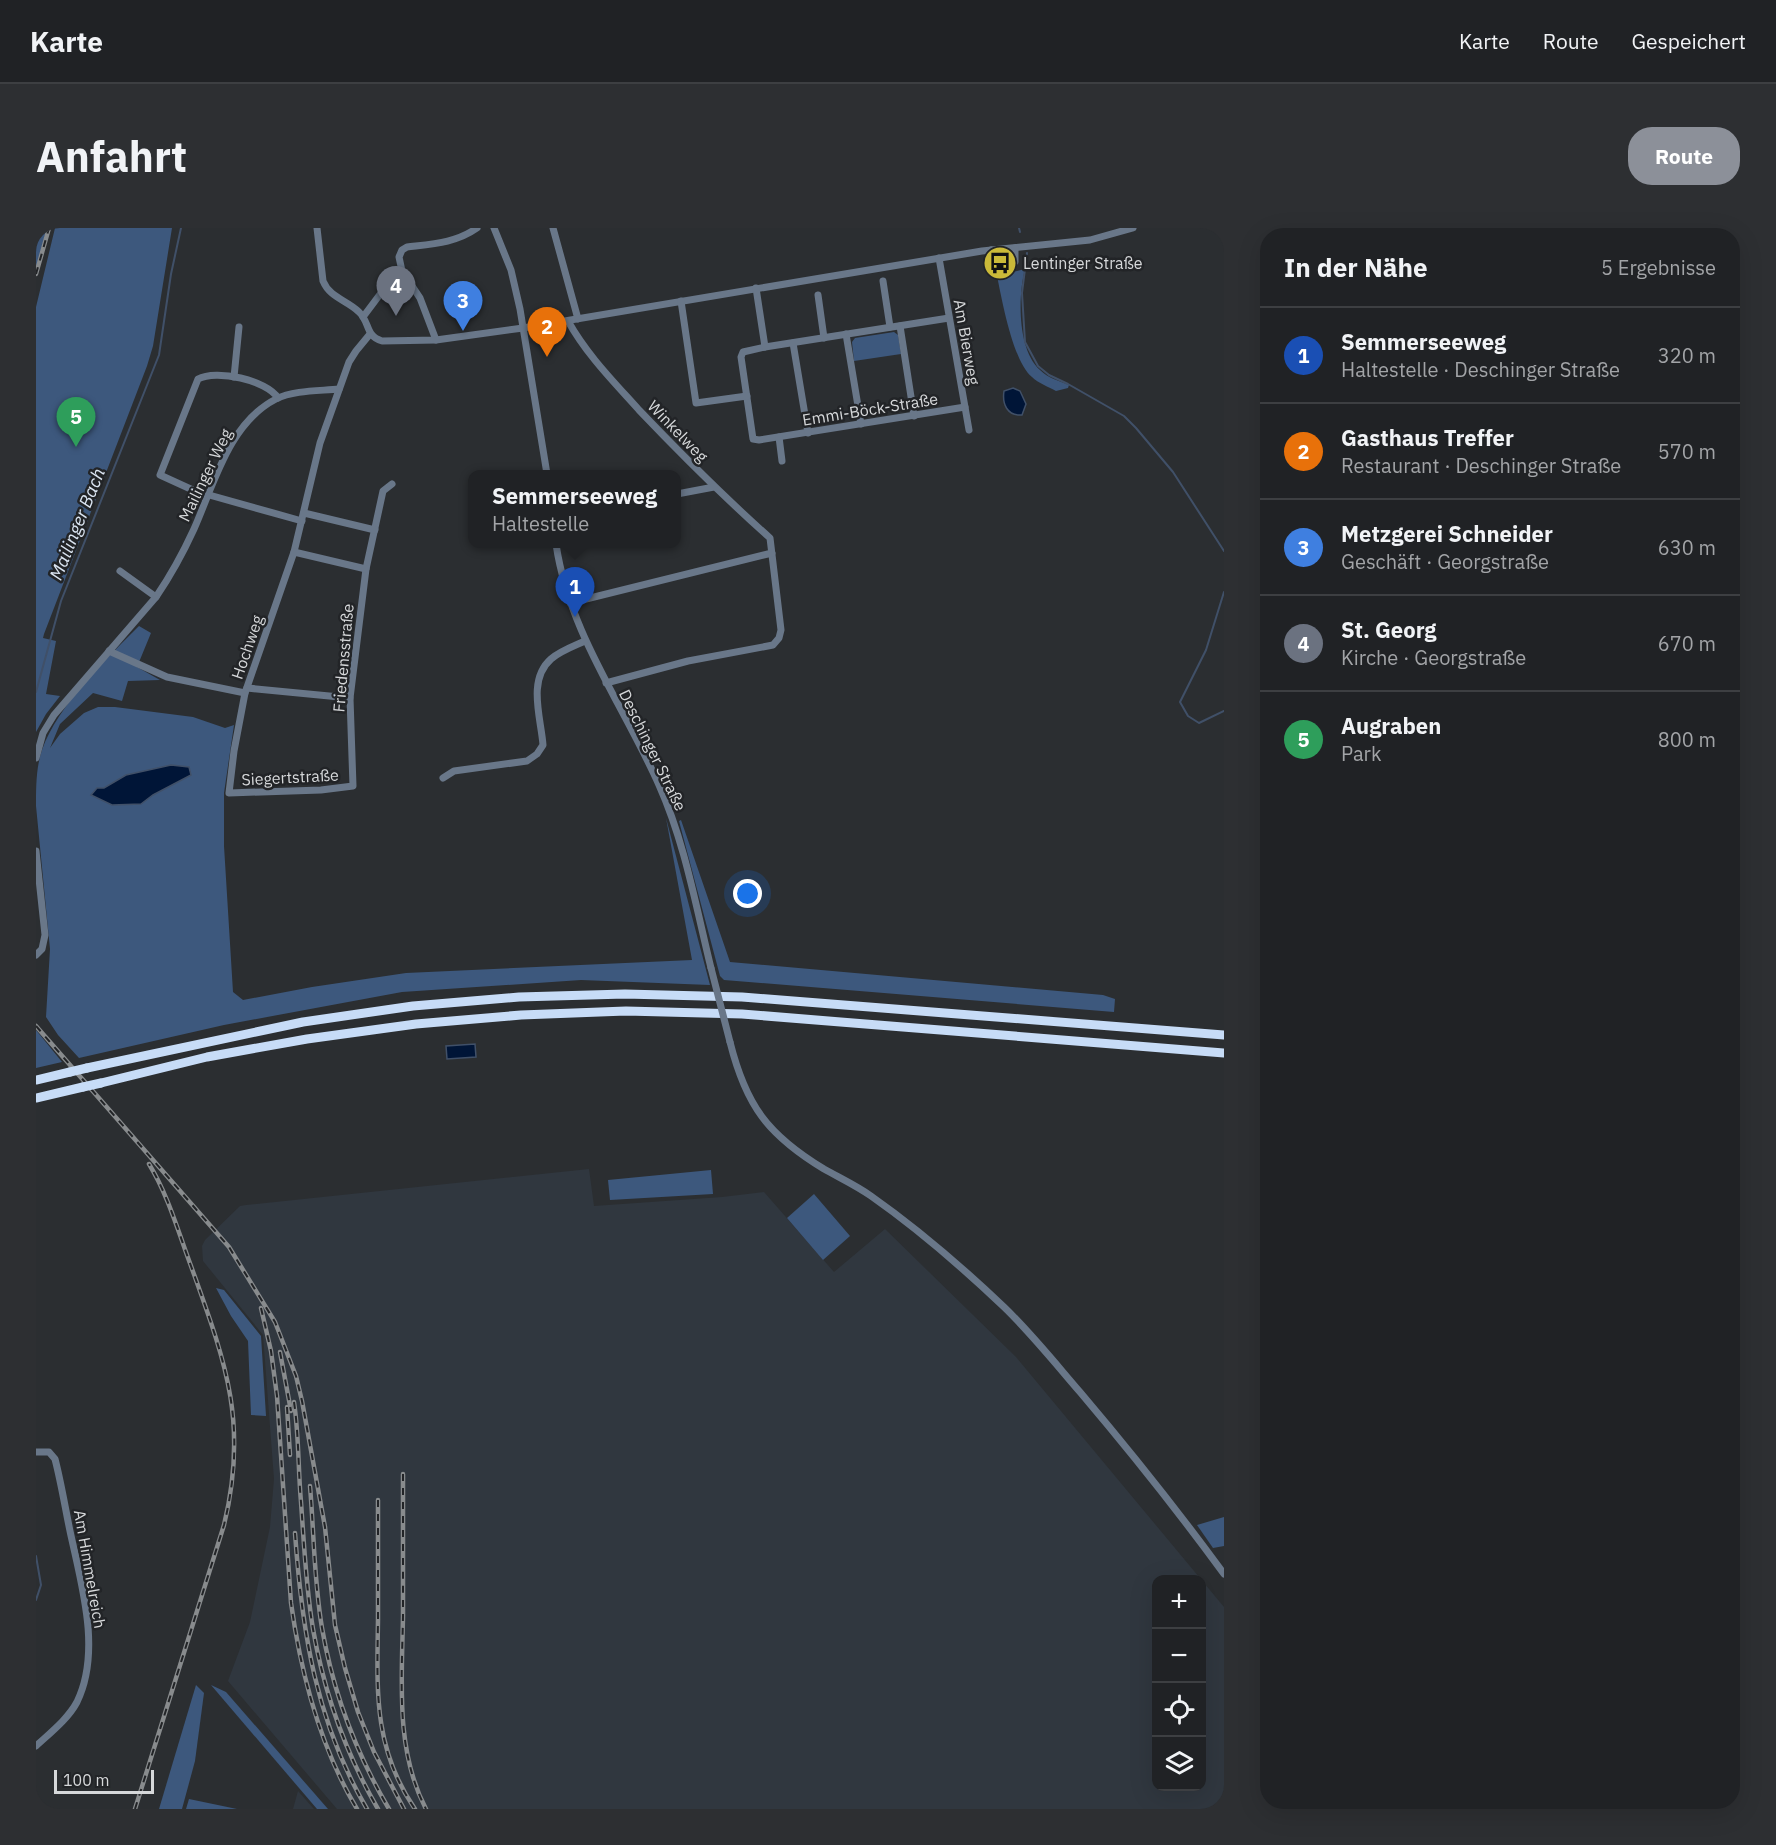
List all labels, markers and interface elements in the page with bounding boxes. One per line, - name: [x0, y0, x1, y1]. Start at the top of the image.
- text: Karte: [30, 23, 103, 60]
- text: Karte: [1459, 27, 1510, 55]
- text: Route: [1543, 27, 1599, 55]
- text: Gespeichert: [1632, 27, 1746, 55]
- button: Route: [1628, 127, 1740, 185]
- text: Anfahrt: [36, 129, 187, 184]
- bus stop icon: Lentinger Straße: [982, 245, 1018, 281]
- text: In der Nähe: [1284, 250, 1428, 284]
- place label: Lentinger Straße: [1023, 253, 1143, 273]
- text: 5 Ergebnisse: [1601, 254, 1716, 281]
- pin: 4: [376, 266, 416, 316]
- pin: 3: [444, 282, 482, 331]
- street label: Am Bierweg: [950, 298, 984, 387]
- pin: 2: [528, 308, 566, 357]
- text: Semmerseeweg: [1341, 327, 1506, 356]
- text: 1: [1298, 342, 1310, 369]
- text: 320 m: [1658, 342, 1716, 369]
- text: Haltestelle · Deschinger Straße: [1341, 356, 1620, 383]
- street label: Emmi-Böck-Straße: [801, 388, 940, 430]
- street label: Winkelweg: [644, 396, 713, 466]
- pin: 5: [56, 398, 96, 447]
- text: Gasthaus Treffer: [1341, 423, 1514, 452]
- street label: Mailinger Weg: [174, 425, 236, 525]
- text: 2: [1298, 438, 1310, 465]
- text: 570 m: [1658, 438, 1716, 465]
- text: Restaurant · Deschinger Straße: [1341, 452, 1621, 479]
- water label: Mailinger Bach: [44, 465, 110, 583]
- popup: [468, 470, 681, 548]
- text: Semmerseeweg: [492, 481, 657, 510]
- text: Haltestelle: [492, 510, 589, 537]
- text: Metzgerei Schneider: [1341, 519, 1553, 548]
- text: 3: [1298, 534, 1310, 561]
- text: 630 m: [1658, 534, 1716, 561]
- text: Geschäft · Georgstraße: [1341, 548, 1549, 575]
- pin: 1: [556, 568, 594, 617]
- street label: Friedensstraße: [328, 603, 358, 713]
- street label: Hochweg: [227, 612, 268, 682]
- text: St. Georg: [1341, 615, 1436, 644]
- text: 4: [1298, 630, 1310, 657]
- text: 670 m: [1658, 630, 1716, 657]
- text: Kirche · Georgstraße: [1341, 644, 1526, 671]
- street label: Deschinger Straße: [615, 686, 691, 814]
- text: Augraben: [1341, 711, 1441, 740]
- text: 5: [1298, 726, 1310, 753]
- text: 800 m: [1658, 726, 1716, 753]
- text: Park: [1341, 740, 1381, 767]
- street label: Siegertstraße: [241, 764, 339, 790]
- your location: [733, 879, 762, 908]
- street label: Am Himmelreich: [70, 1508, 110, 1630]
- map controls: [1152, 1575, 1206, 1791]
- button: +: [1152, 1575, 1206, 1629]
- button: −: [1152, 1629, 1206, 1683]
- button: locate: [1152, 1683, 1206, 1737]
- button: layers: [1152, 1737, 1206, 1791]
- scale bar: [54, 1767, 154, 1794]
- text: 100 m: [63, 1770, 110, 1790]

